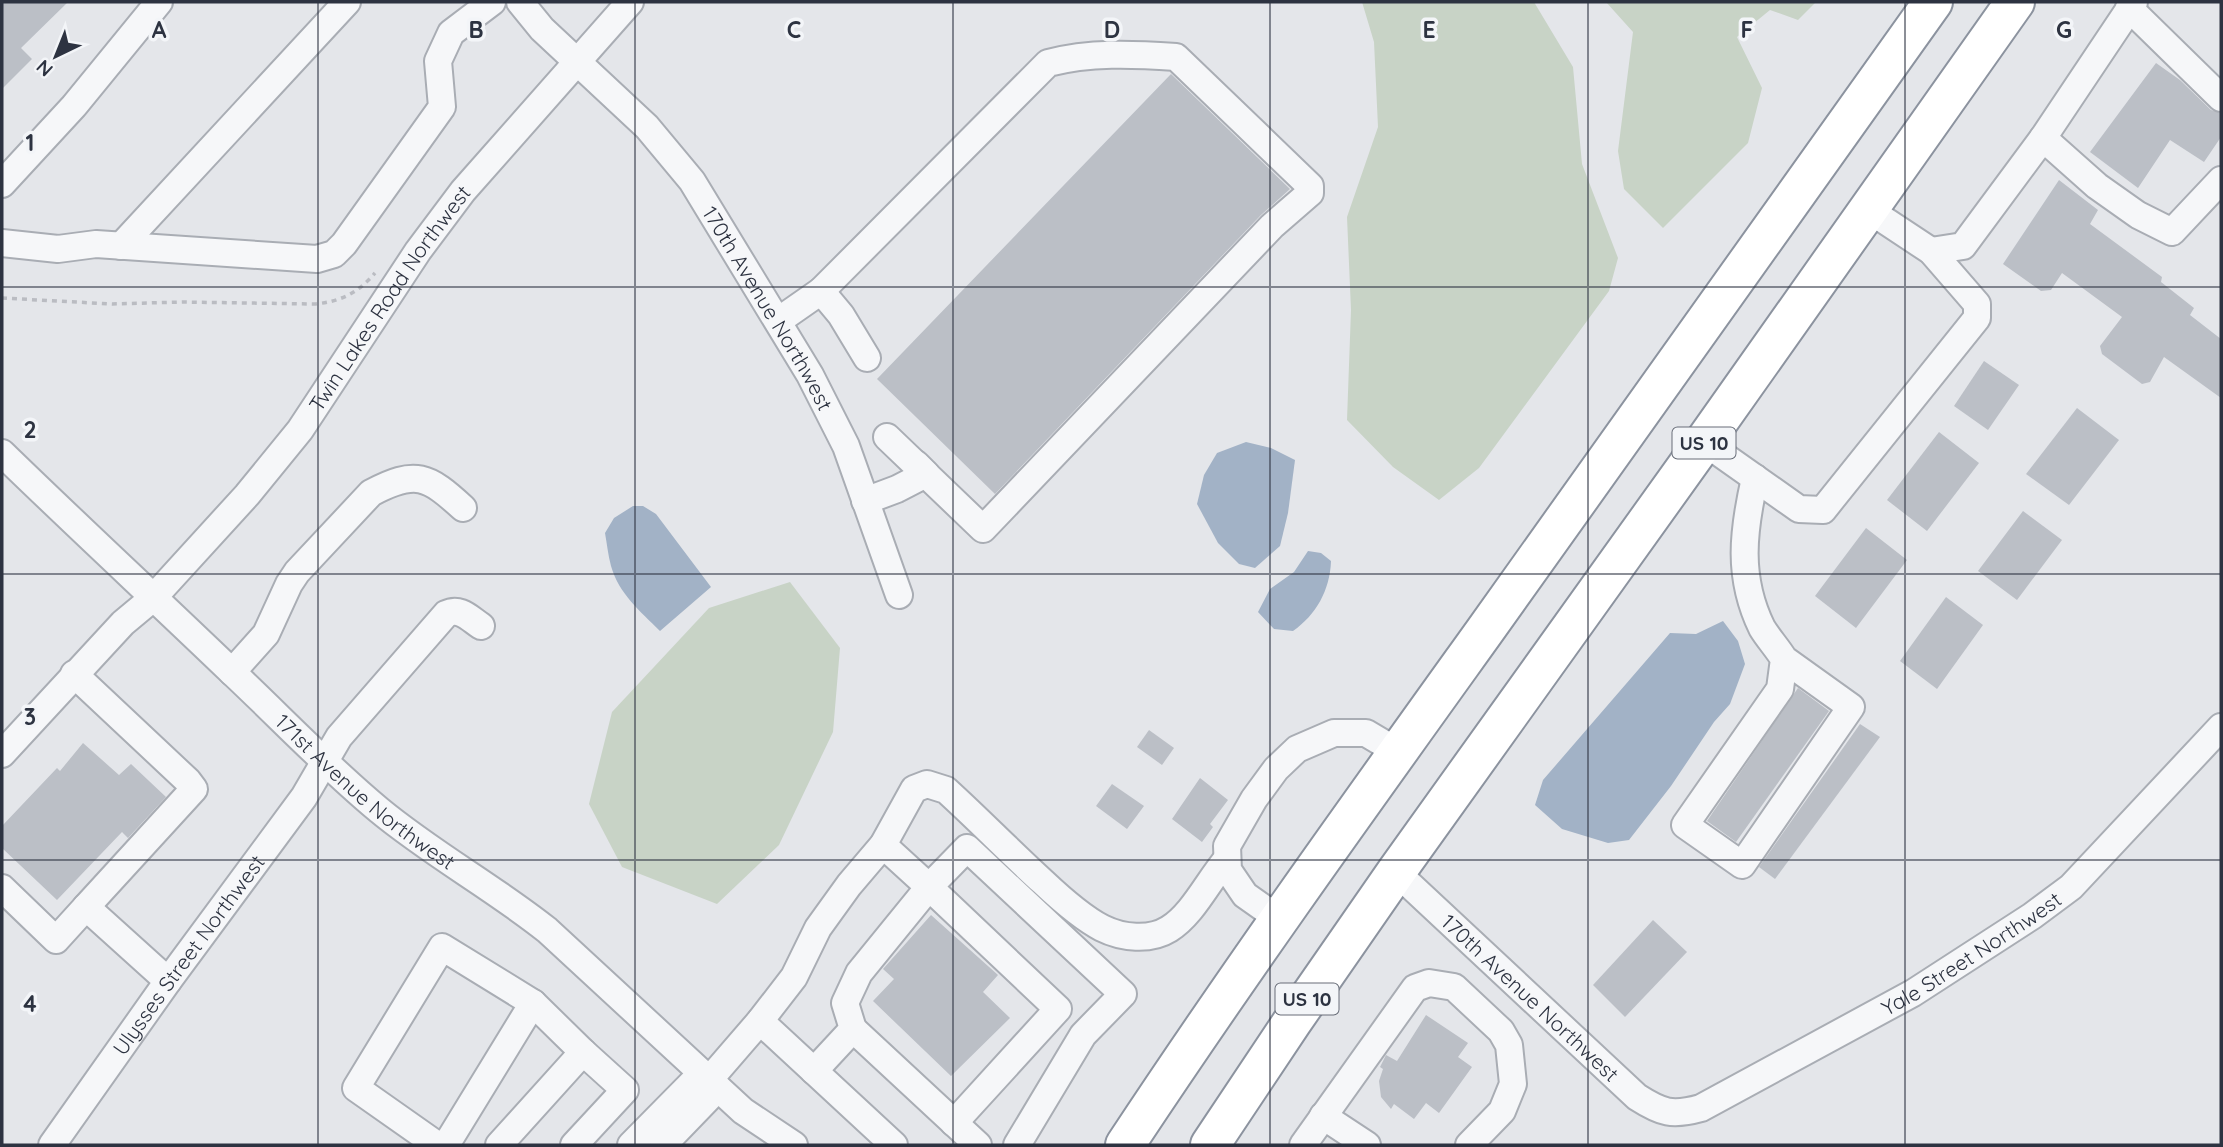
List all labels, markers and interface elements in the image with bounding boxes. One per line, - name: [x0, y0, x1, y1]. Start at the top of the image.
- text: A: [152, 15, 167, 44]
- text: B: [468, 15, 484, 44]
- text: C: [787, 15, 801, 44]
- text: D: [1104, 15, 1120, 44]
- text: E: [1422, 15, 1436, 44]
- text: F: [1741, 15, 1753, 44]
- text: G: [2056, 15, 2072, 44]
- north arrow: [21, 21, 91, 91]
- text: N: [31, 55, 58, 82]
- text: 1: [26, 128, 34, 157]
- street label: Twin Lakes Road Northwest: [303, 179, 475, 416]
- street label: 170th Avenue Northwest: [697, 201, 839, 415]
- text: 2: [23, 415, 37, 444]
- road number: US 10: [1672, 428, 1736, 458]
- text: 3: [24, 702, 36, 731]
- street label: 171st Avenue Northwest: [270, 708, 460, 875]
- street label: Ulysses Street Northwest: [107, 850, 270, 1060]
- street label: Yale Street Northwest: [1877, 886, 2066, 1021]
- street label: 170th Avenue Northwest: [1436, 908, 1625, 1087]
- road number: US 10: [1276, 984, 1338, 1015]
- text: 4: [23, 989, 37, 1018]

